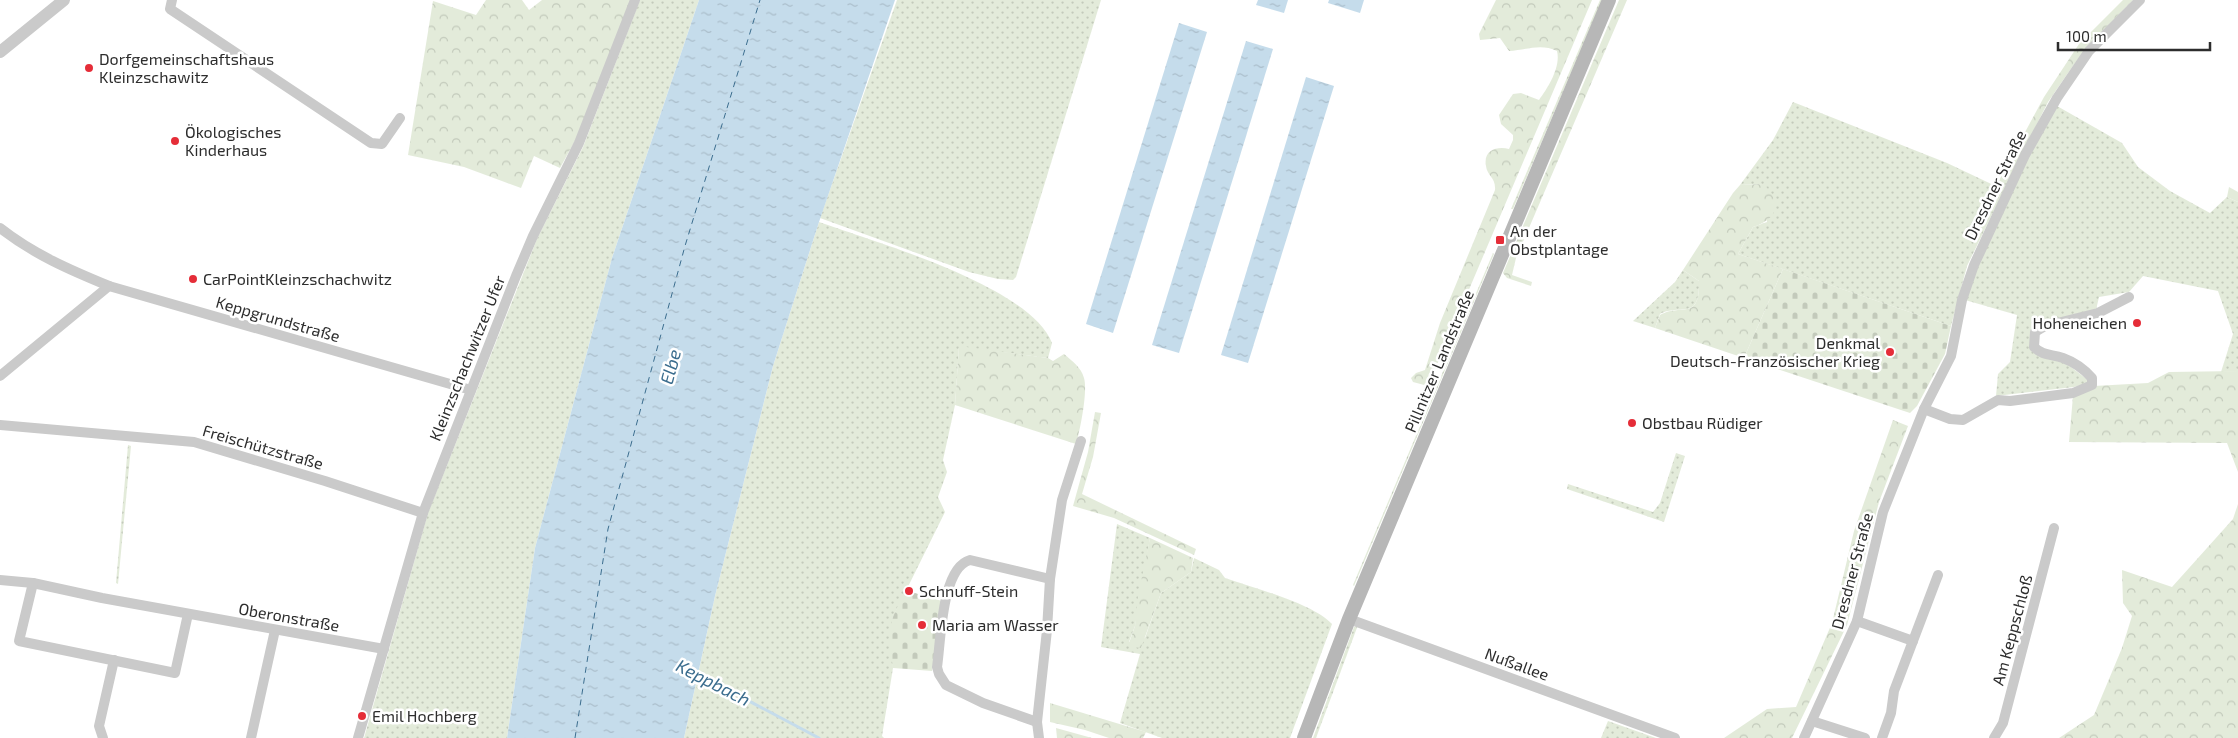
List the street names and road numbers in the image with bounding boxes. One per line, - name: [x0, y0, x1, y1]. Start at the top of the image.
- street label: Dresdner Straße: [1960, 127, 2029, 243]
- street label: Kleinzschachwitzer Ufer: [425, 272, 509, 443]
- street label: Pillnitzer Landstraße: [1400, 287, 1477, 435]
- street label: Keppgrundstraße: [214, 292, 342, 345]
- street label: Freischützstraße: [201, 420, 326, 473]
- street label: Dresdner Straße: [1827, 511, 1876, 631]
- street label: Am Keppschloß: [1988, 572, 2035, 687]
- street label: Oberonstraße: [237, 598, 341, 635]
- street label: Nußallee: [1483, 643, 1552, 684]

